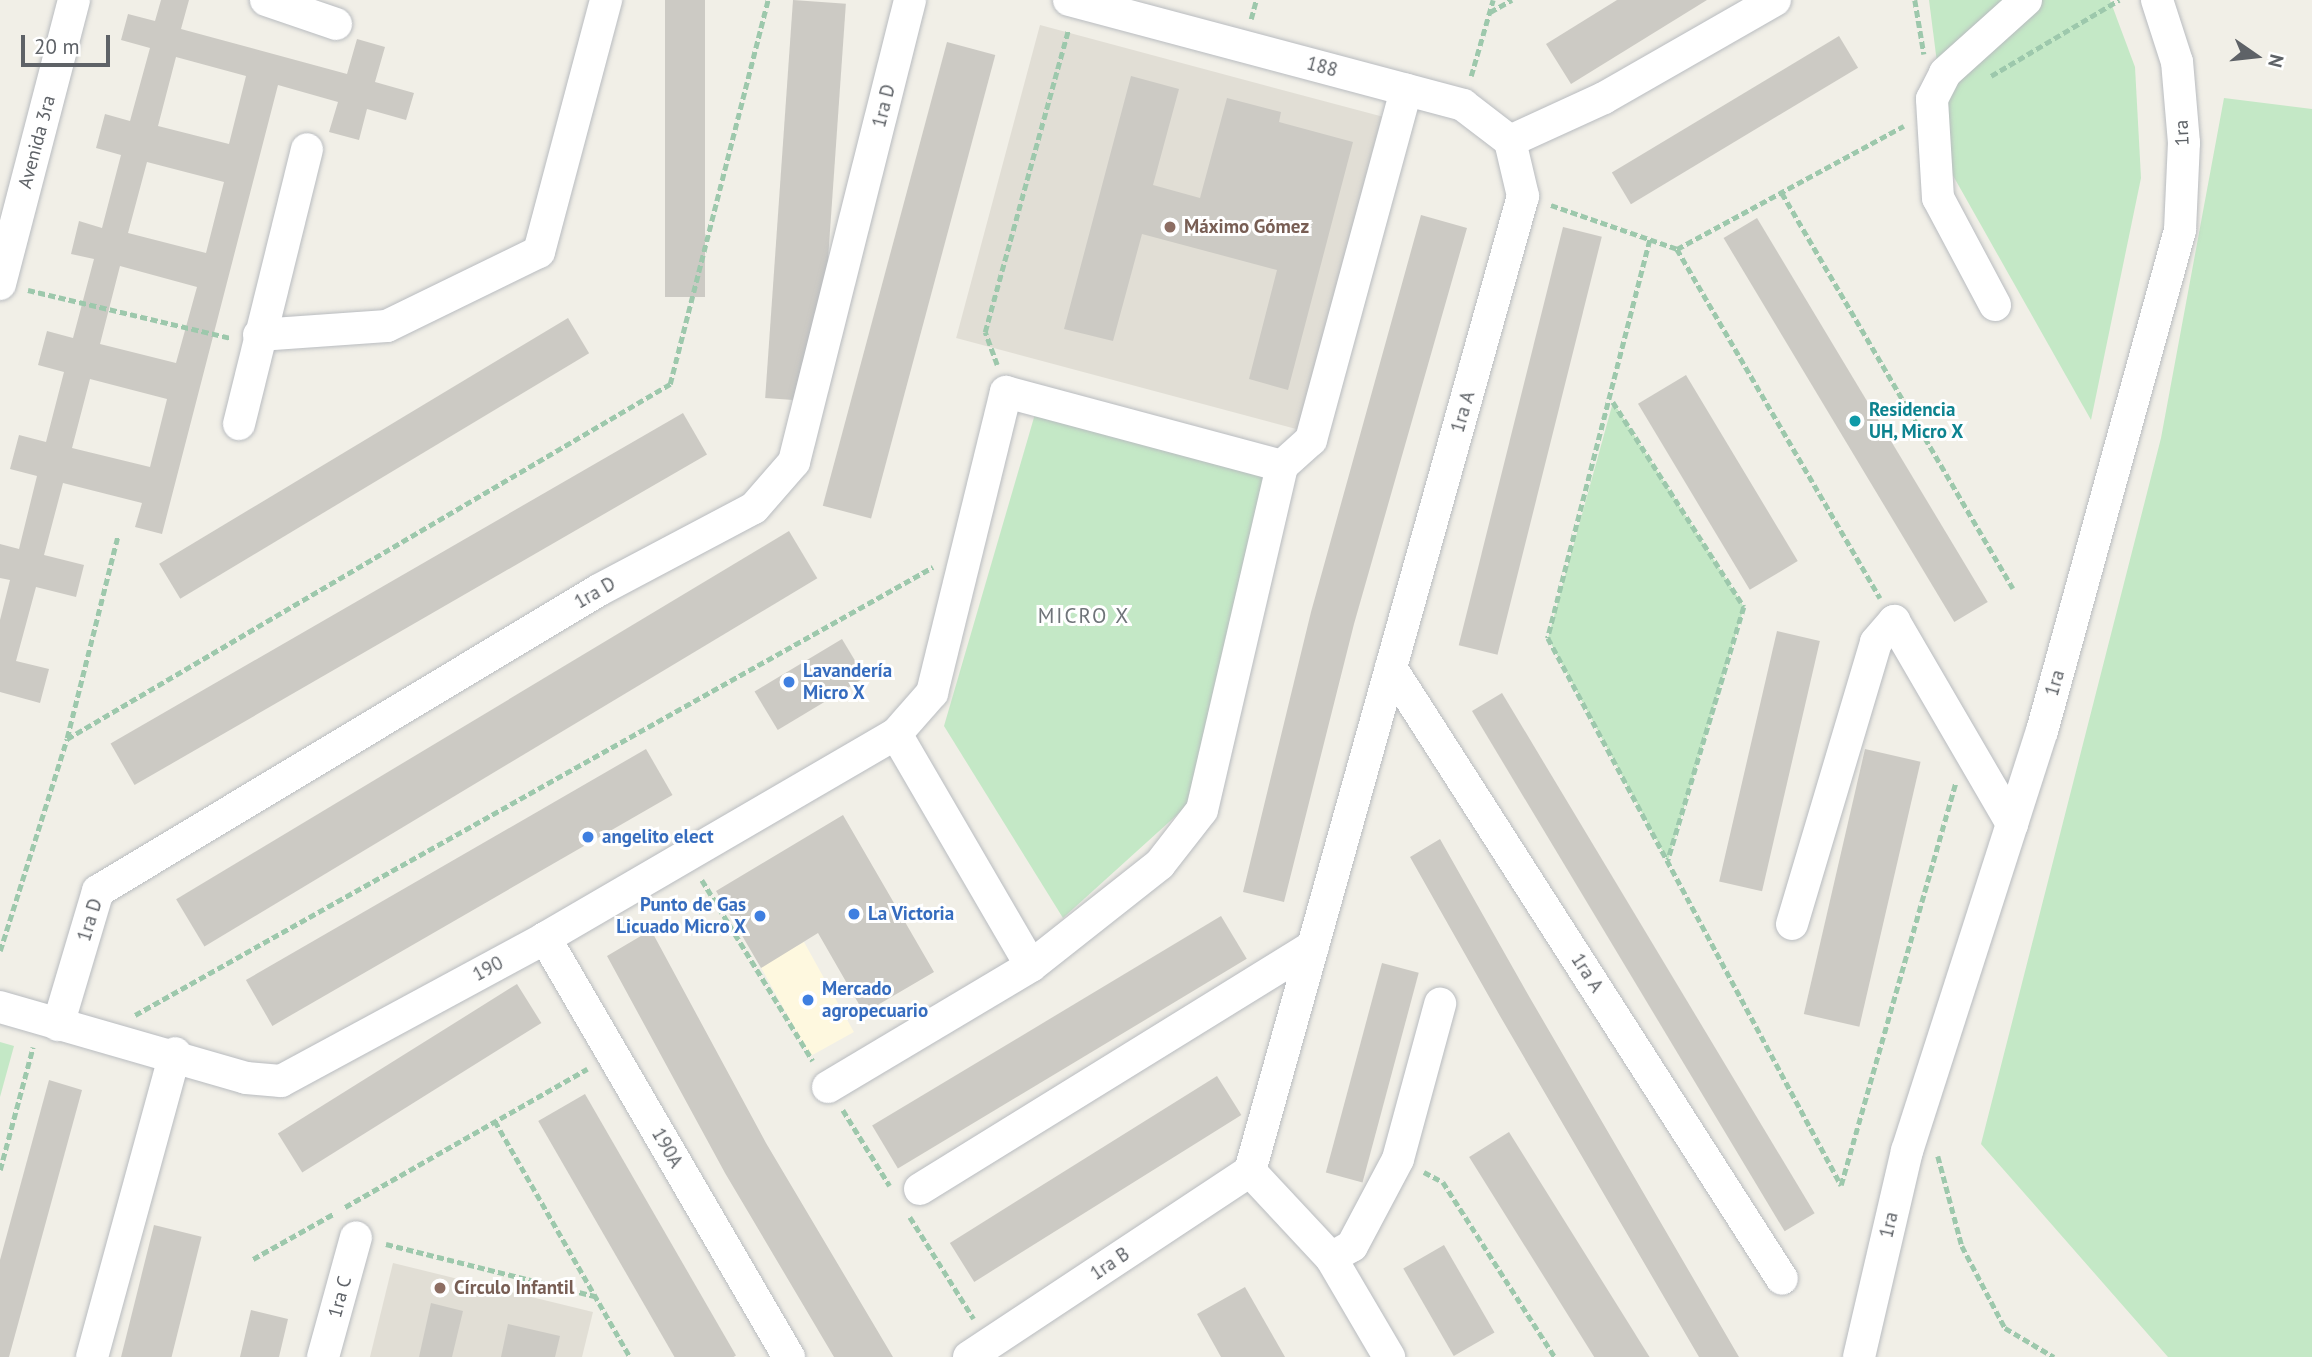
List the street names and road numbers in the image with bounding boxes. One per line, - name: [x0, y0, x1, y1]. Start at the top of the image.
- street label: 188: [1304, 52, 1340, 82]
- street label: 1ra D: [868, 82, 900, 130]
- street label: Avenida 3ra: [14, 93, 60, 191]
- street label: 1ra: [2170, 119, 2194, 147]
- street label: 1ra A: [1446, 388, 1480, 436]
- street label: 1ra D: [570, 572, 620, 614]
- street label: 1ra: [2040, 667, 2070, 699]
- street label: 1ra D: [73, 896, 107, 944]
- street label: 1ra A: [1566, 949, 1608, 997]
- street label: 190: [469, 952, 507, 986]
- street label: 190A: [647, 1124, 687, 1172]
- street label: 1ra: [1875, 1210, 1903, 1240]
- street label: 1ra B: [1086, 1243, 1134, 1285]
- street label: 1ra C: [324, 1274, 356, 1320]

